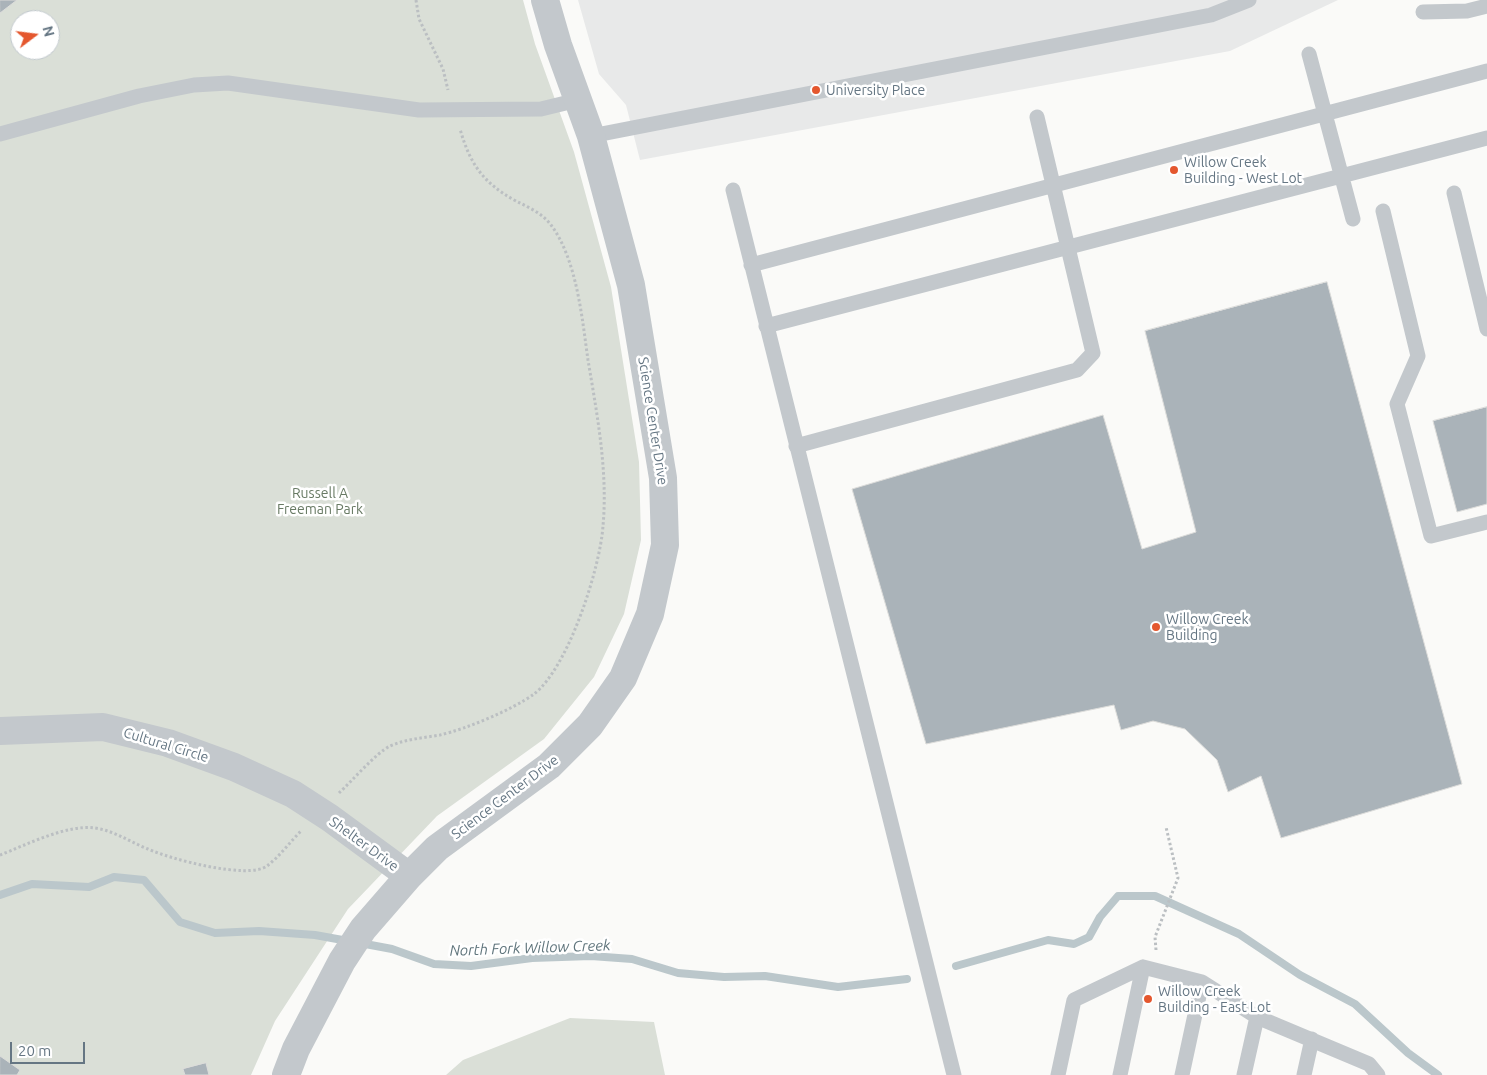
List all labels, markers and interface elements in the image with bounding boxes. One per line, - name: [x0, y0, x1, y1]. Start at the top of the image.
- north arrow: [10, 10, 60, 60]
- text: N: [39, 24, 58, 38]
- place label: University Place: [826, 82, 925, 98]
- marker: University Place: [810, 84, 822, 96]
- place label: Willow Creek Building - West Lot: [1184, 154, 1302, 186]
- marker: Willow Creek Building - West Lot: [1168, 164, 1180, 176]
- street label: Science Center Drive: [635, 356, 671, 486]
- park label: Russell A Freeman Park: [277, 485, 363, 518]
- place label: Willow Creek Building: [1166, 611, 1249, 644]
- marker: Willow Creek Building: [1150, 621, 1162, 633]
- street label: Cultural Circle: [121, 724, 211, 766]
- street label: Science Center Drive: [448, 751, 562, 843]
- street label: Shelter Drive: [326, 813, 402, 875]
- water label: North Fork Willow Creek: [449, 936, 611, 960]
- place label: Willow Creek Building - East Lot: [1158, 983, 1271, 1016]
- marker: Willow Creek Building - East Lot: [1142, 993, 1154, 1005]
- scale bar: [12, 1032, 88, 1064]
- text: 20 m: [18, 1042, 51, 1059]

